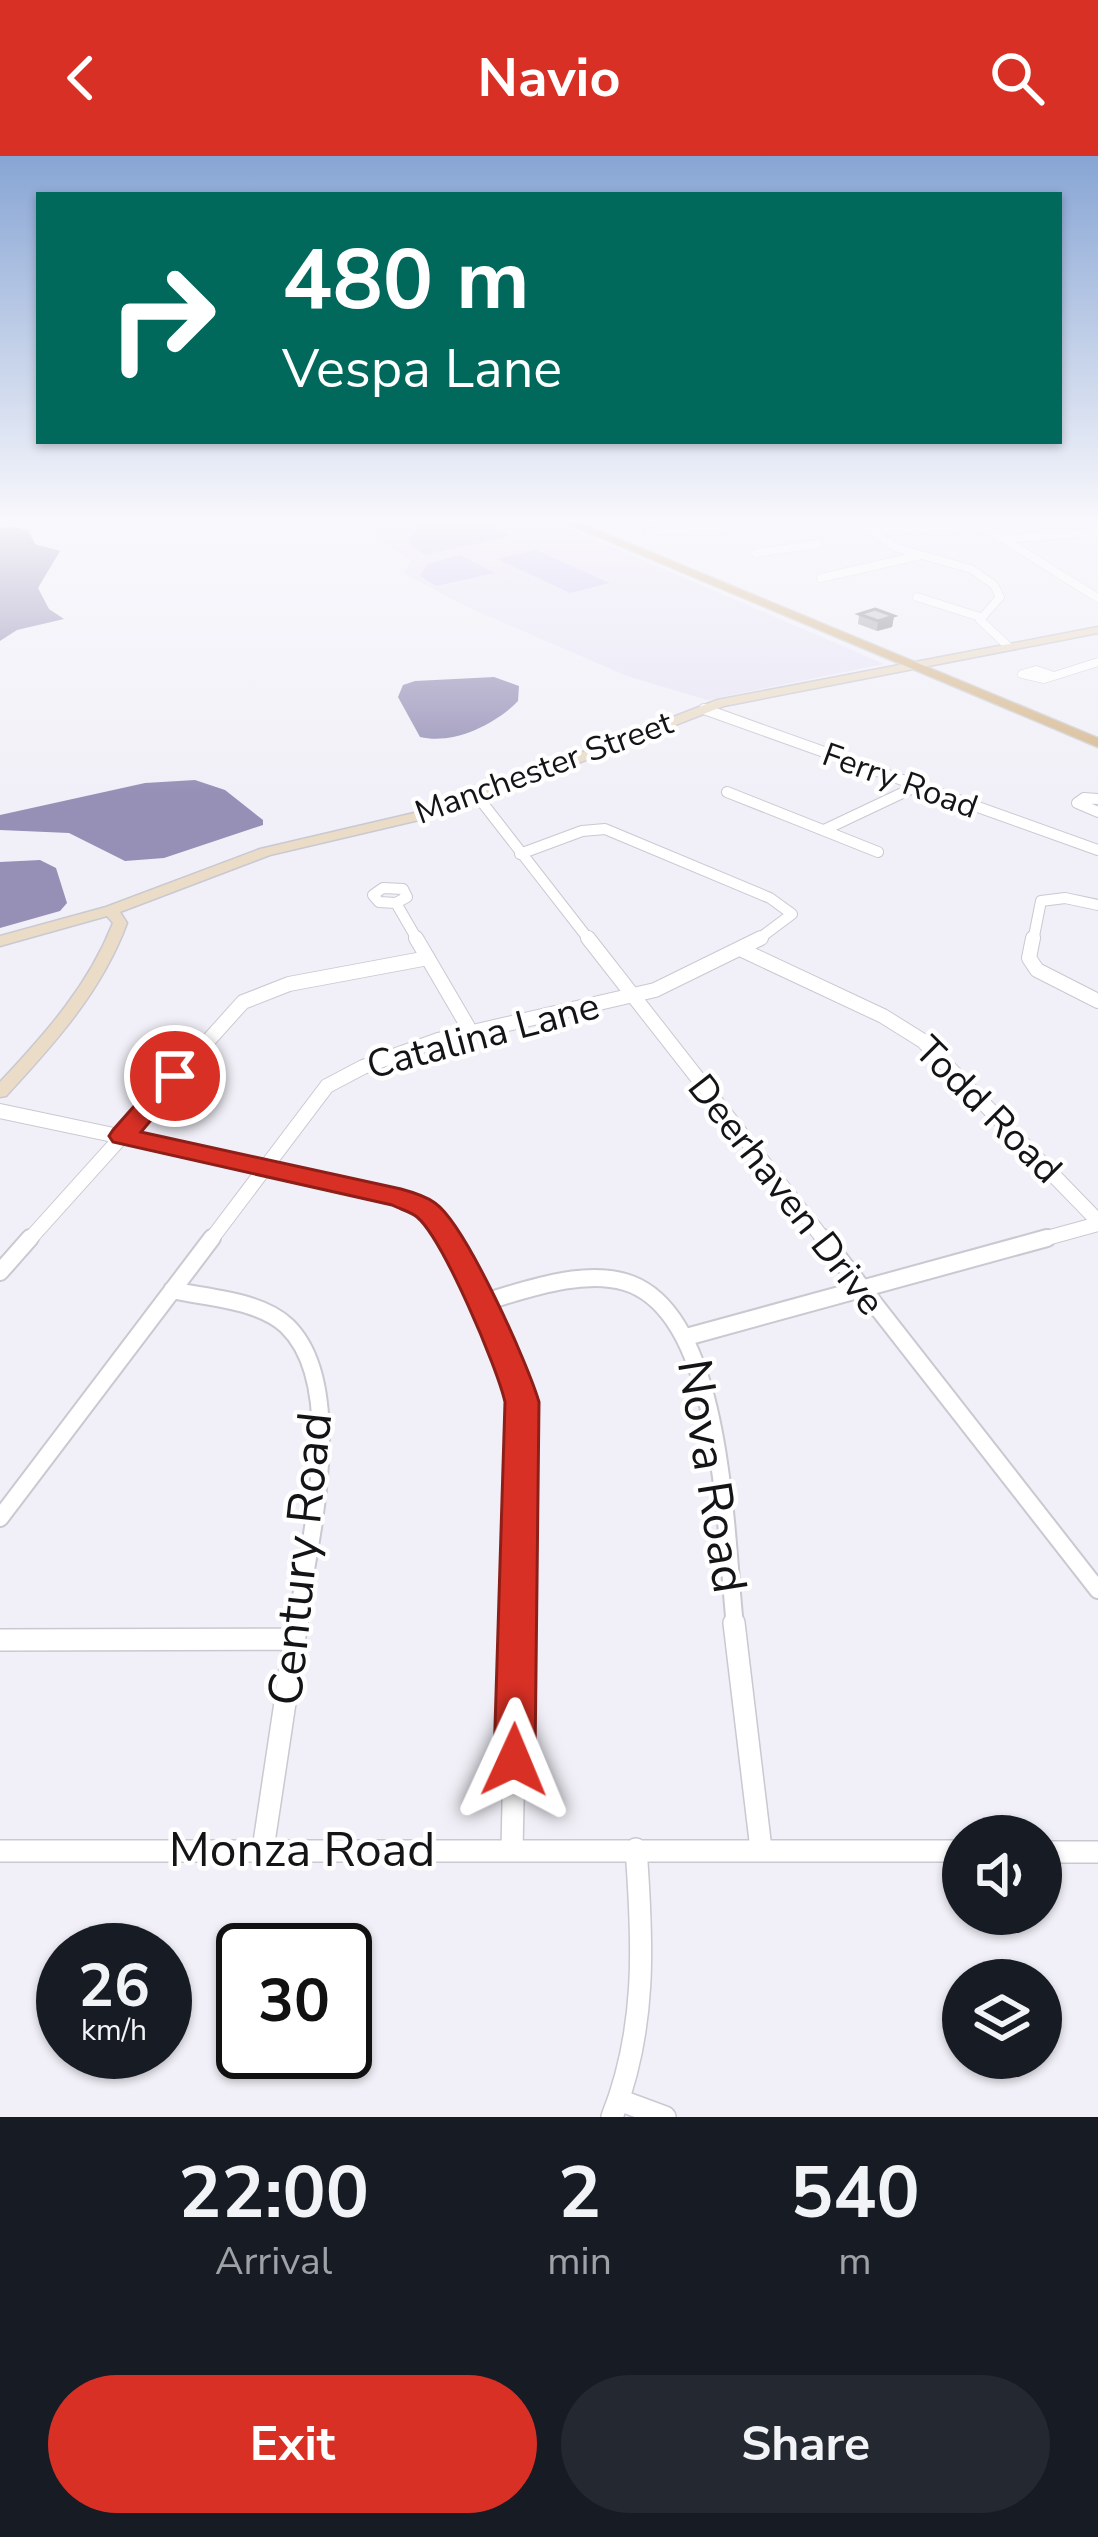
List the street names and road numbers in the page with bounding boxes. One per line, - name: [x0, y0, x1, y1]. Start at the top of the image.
- street label: Manchester Street: [409, 700, 679, 835]
- street label: Ferry Road: [816, 732, 984, 830]
- street label: Catalina Lane: [361, 980, 605, 1092]
- street label: Todd Road: [903, 1025, 1073, 1195]
- street label: Deerhaven Drive: [675, 1064, 897, 1326]
- street label: Nova Road: [661, 1355, 763, 1597]
- street label: Century Road: [252, 1409, 348, 1709]
- street label: Monza Road: [169, 1817, 435, 1883]

